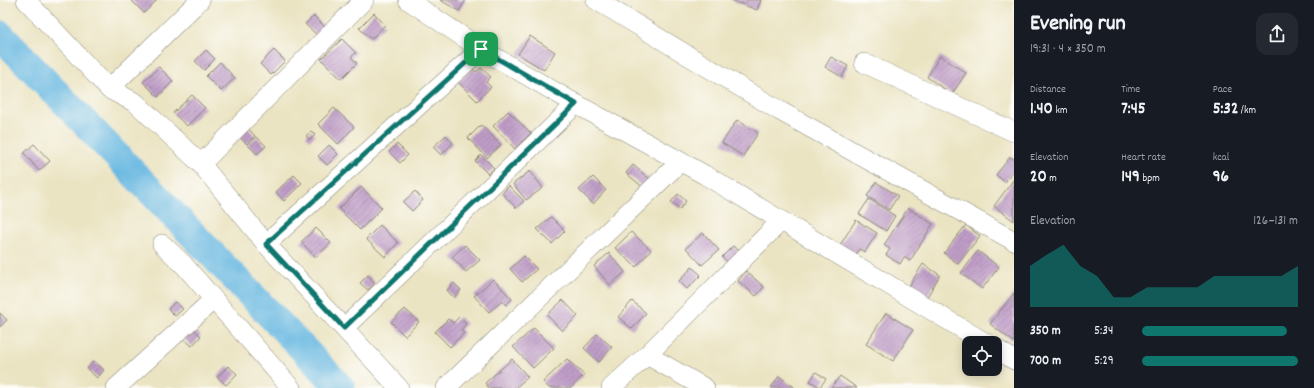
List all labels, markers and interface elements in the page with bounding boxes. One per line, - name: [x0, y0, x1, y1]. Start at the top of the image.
- text: Evening run: [1030, 9, 1126, 40]
- button: share: [1256, 13, 1298, 55]
- pin: [464, 32, 498, 66]
- icon: arrive: [470, 38, 492, 60]
- text: 19:31 · 4 × 350 m: [1030, 40, 1106, 59]
- text: Distance: [1030, 82, 1066, 98]
- text: Time: [1121, 82, 1140, 98]
- text: Pace: [1213, 82, 1232, 98]
- text: 1.40: [1030, 98, 1053, 122]
- text: 7:45: [1121, 98, 1146, 122]
- text: 5:32: [1213, 98, 1238, 122]
- text: km: [1053, 103, 1067, 119]
- text: /km: [1238, 103, 1256, 119]
- text: Elevation: [1030, 150, 1068, 166]
- text: Heart rate: [1121, 150, 1166, 166]
- text: kcal: [1213, 150, 1229, 166]
- text: 20: [1030, 166, 1047, 190]
- text: 149: [1121, 166, 1140, 190]
- text: 96: [1213, 166, 1229, 190]
- text: m: [1047, 171, 1057, 187]
- text: bpm: [1140, 171, 1160, 187]
- text: Elevation: [1030, 212, 1075, 231]
- text: 126–131 m: [1253, 212, 1298, 231]
- text: 350 m: [1030, 322, 1061, 341]
- text: 5:34: [1094, 322, 1113, 341]
- map controls: [962, 336, 1002, 376]
- button: locate: [962, 336, 1002, 376]
- text: 700 m: [1030, 352, 1061, 371]
- text: 5:29: [1094, 352, 1114, 371]

